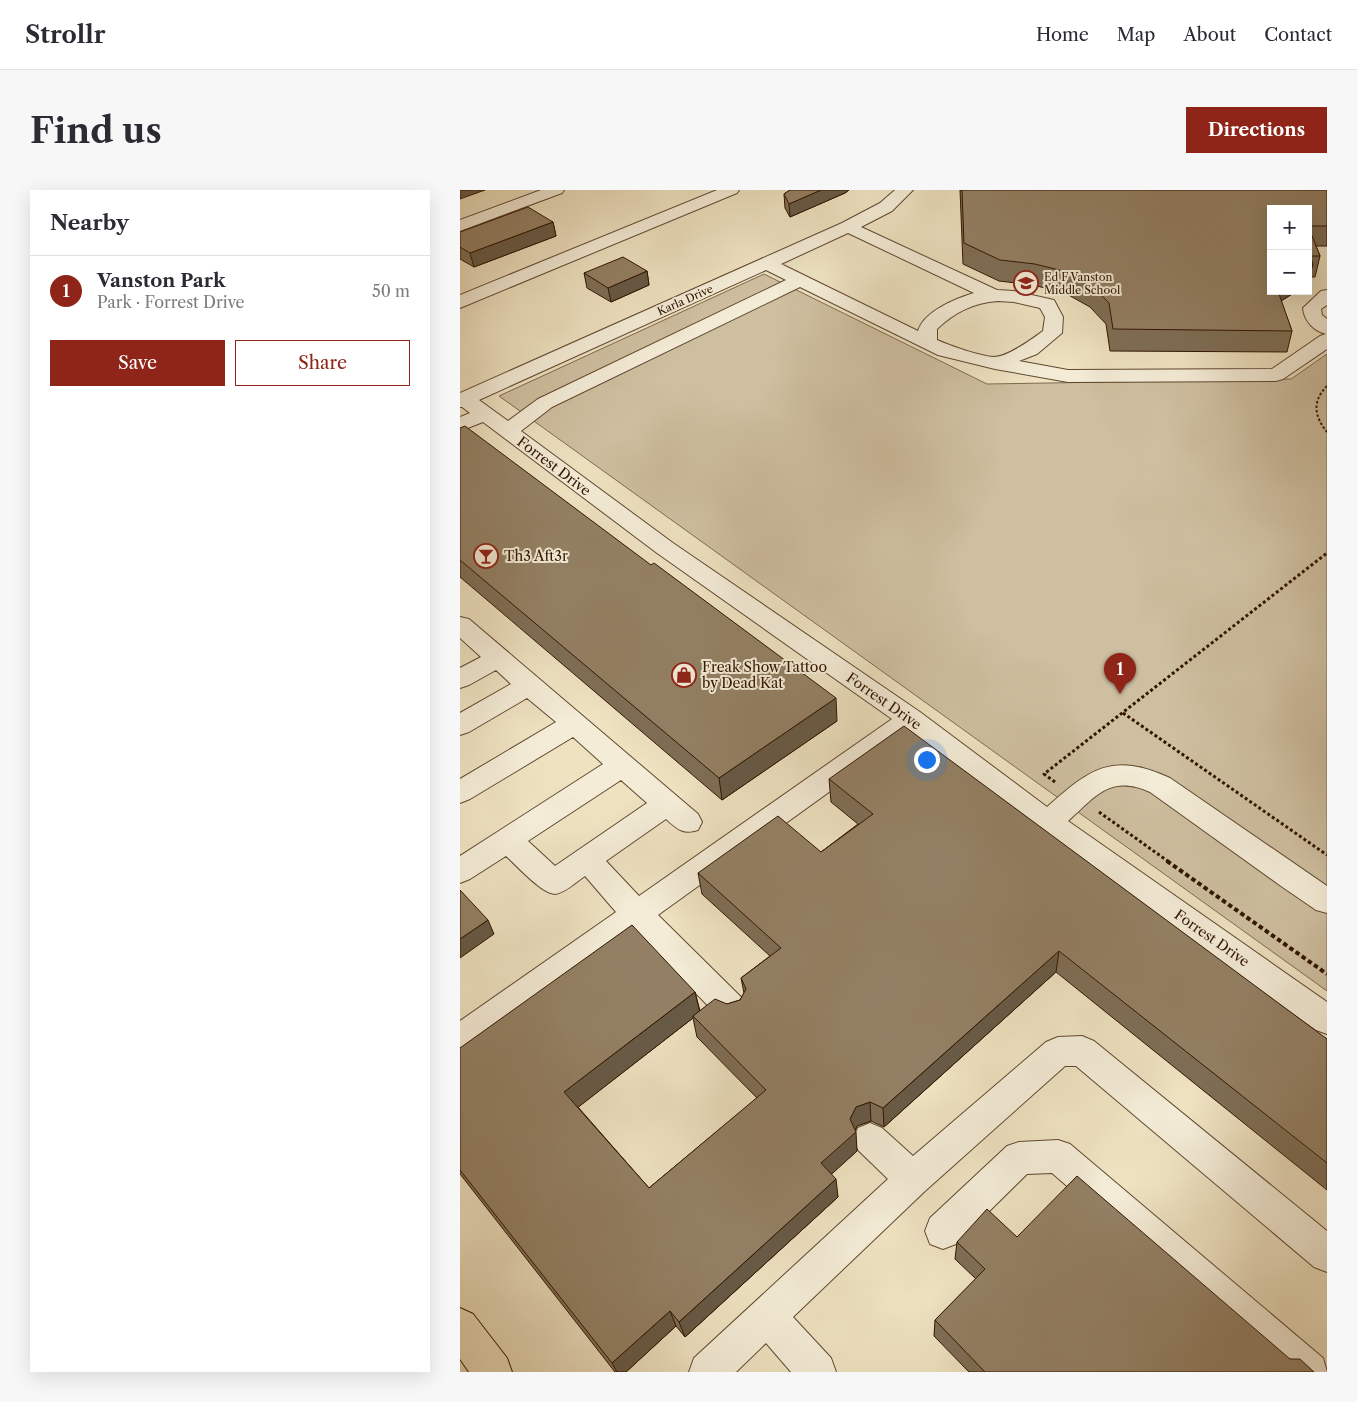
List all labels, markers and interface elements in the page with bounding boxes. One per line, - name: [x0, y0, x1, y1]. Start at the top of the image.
- text: Strollr: [25, 20, 105, 49]
- text: Home: [1036, 24, 1089, 46]
- text: Map: [1117, 24, 1155, 46]
- text: About: [1183, 24, 1236, 46]
- text: Contact: [1264, 24, 1332, 46]
- button: Directions: [1186, 107, 1327, 153]
- text: Find us: [30, 109, 162, 152]
- map controls: [1267, 205, 1312, 295]
- button: +: [1267, 205, 1312, 250]
- text: Nearby: [50, 210, 129, 235]
- button: −: [1267, 250, 1312, 295]
- text: Vanston Park: [97, 269, 226, 292]
- school or university icon: Ed F Vanston Middle School: [1013, 270, 1039, 296]
- place label: Ed F Vanston Middle School: [1044, 270, 1121, 297]
- text: 1: [62, 281, 70, 301]
- text: 50 m: [372, 281, 410, 301]
- street label: Karla Drive: [655, 282, 715, 318]
- text: Park · Forrest Drive: [97, 292, 245, 312]
- button: Save: [50, 340, 225, 386]
- button: Share: [235, 340, 410, 386]
- street label: Forrest Drive: [514, 432, 595, 500]
- bar icon: Th3 Aft3r: [473, 543, 499, 569]
- place label: Th3 Aft3r: [504, 547, 568, 565]
- pin: 1: [1104, 653, 1136, 694]
- place label: Freak Show Tattoo by Dead Kat: [702, 658, 827, 692]
- shop icon: Freak Show Tattoo by Dead Kat: [671, 662, 697, 688]
- street label: Forrest Drive: [843, 668, 925, 734]
- your location: [914, 747, 940, 773]
- street label: Forrest Drive: [1171, 905, 1253, 971]

